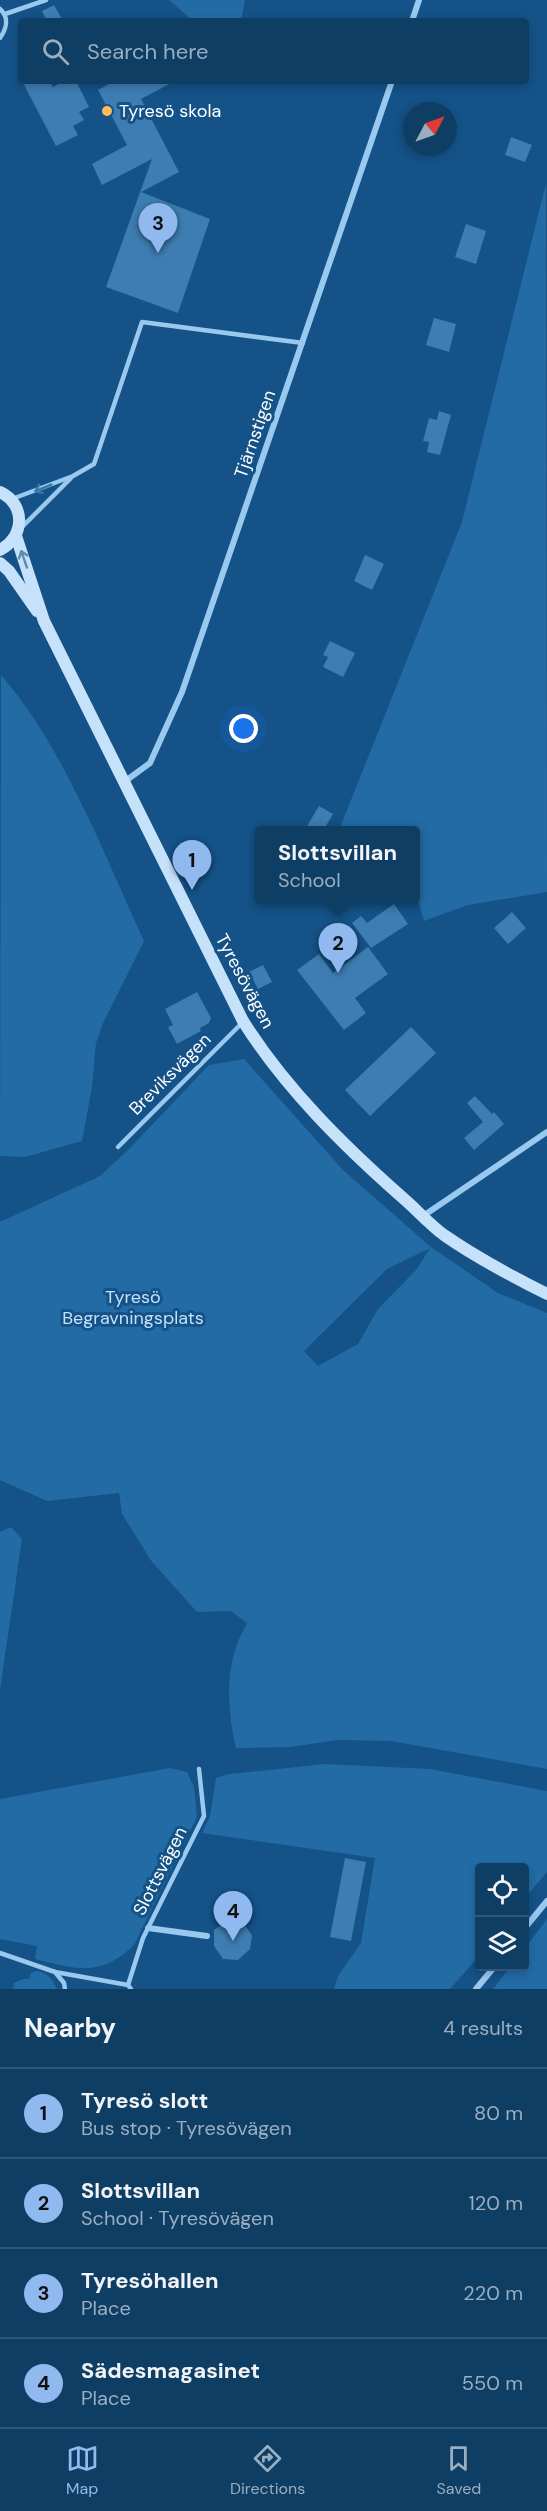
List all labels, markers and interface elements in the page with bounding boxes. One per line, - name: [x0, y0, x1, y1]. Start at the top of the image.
- search box: [18, 18, 529, 84]
- icon: search: [39, 35, 72, 68]
- text: Search here: [87, 37, 208, 66]
- place label: Tyresö skola: [119, 99, 221, 123]
- north arrow: [403, 102, 457, 156]
- marker: Tyresö skola: [100, 104, 114, 118]
- pin: 3: [138, 204, 178, 253]
- street label: Tjärnstigen: [229, 387, 281, 481]
- one-way arrow: [34, 483, 52, 494]
- one-way arrow: [17, 550, 28, 569]
- your location: [229, 714, 258, 743]
- popup: [255, 826, 420, 904]
- text: Slottsvillan: [278, 838, 397, 867]
- pin: 1: [172, 840, 212, 890]
- text: School: [278, 867, 341, 893]
- pin: 2: [318, 924, 358, 973]
- street label: Tyresövägen: [210, 929, 280, 1033]
- street label: Breviksvägen: [124, 1028, 216, 1120]
- park label: Tyresö Begravningsplats: [62, 1285, 204, 1330]
- street label: Slottsvägen: [127, 1823, 193, 1919]
- map controls: [475, 1863, 529, 1971]
- button: locate: [475, 1863, 529, 1917]
- pin: 4: [214, 1892, 252, 1941]
- button: layers: [475, 1917, 529, 1971]
- text: Nearby: [24, 2011, 116, 2045]
- text: 4 results: [443, 2015, 523, 2041]
- text: Tyresö slott: [81, 2086, 208, 2115]
- text: 1: [40, 2100, 47, 2126]
- text: 80 m: [474, 2100, 523, 2126]
- text: Bus stop · Tyresövägen: [81, 2115, 292, 2141]
- text: Slottsvillan: [81, 2176, 200, 2205]
- text: 2: [38, 2190, 49, 2216]
- text: 120 m: [469, 2190, 523, 2216]
- text: School · Tyresövägen: [81, 2205, 274, 2231]
- text: Tyresöhallen: [81, 2266, 219, 2295]
- text: 3: [37, 2280, 50, 2306]
- text: 220 m: [463, 2280, 523, 2306]
- text: Place: [81, 2295, 131, 2321]
- text: Sädesmagasinet: [81, 2356, 260, 2385]
- text: 4: [37, 2370, 50, 2396]
- text: 550 m: [462, 2370, 523, 2396]
- text: Place: [81, 2385, 131, 2411]
- tab: Map: [66, 2442, 99, 2499]
- tab: Directions: [230, 2442, 305, 2499]
- tab: Saved: [437, 2442, 481, 2499]

